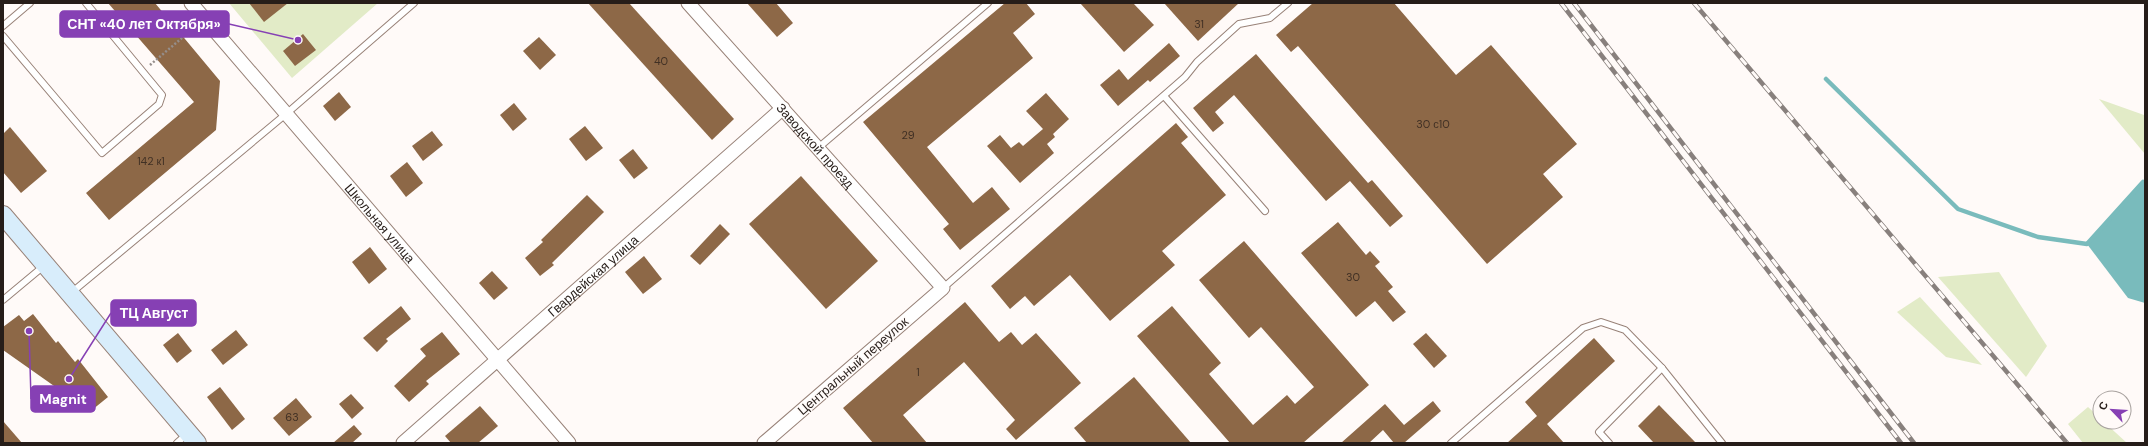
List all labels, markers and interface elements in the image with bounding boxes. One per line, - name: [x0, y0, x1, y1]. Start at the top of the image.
- callout: СНТ «40 лет Октября»: [60, 11, 229, 37]
- text: СНТ «40 лет Октября»: [67, 15, 221, 33]
- house number: 31: [1194, 17, 1204, 31]
- house number: 40: [654, 54, 668, 68]
- street label: Заводской проезд: [773, 99, 858, 192]
- house number: 30 с10: [1416, 117, 1450, 131]
- house number: 29: [901, 128, 915, 142]
- house number: 142 к1: [137, 154, 165, 168]
- street label: Школьная улица: [341, 180, 419, 267]
- street label: Гвардейская улица: [544, 231, 642, 320]
- house number: 30: [1346, 270, 1360, 284]
- callout: ТЦ Август: [111, 300, 196, 326]
- text: ТЦ Август: [120, 304, 188, 322]
- street label: Центральный переулок: [794, 313, 912, 419]
- house number: 1: [916, 365, 920, 379]
- callout: Magnit: [31, 386, 95, 412]
- text: Magnit: [39, 390, 87, 408]
- north arrow: [2092, 390, 2132, 430]
- text: С: [2095, 399, 2111, 412]
- house number: 63: [285, 410, 299, 424]

